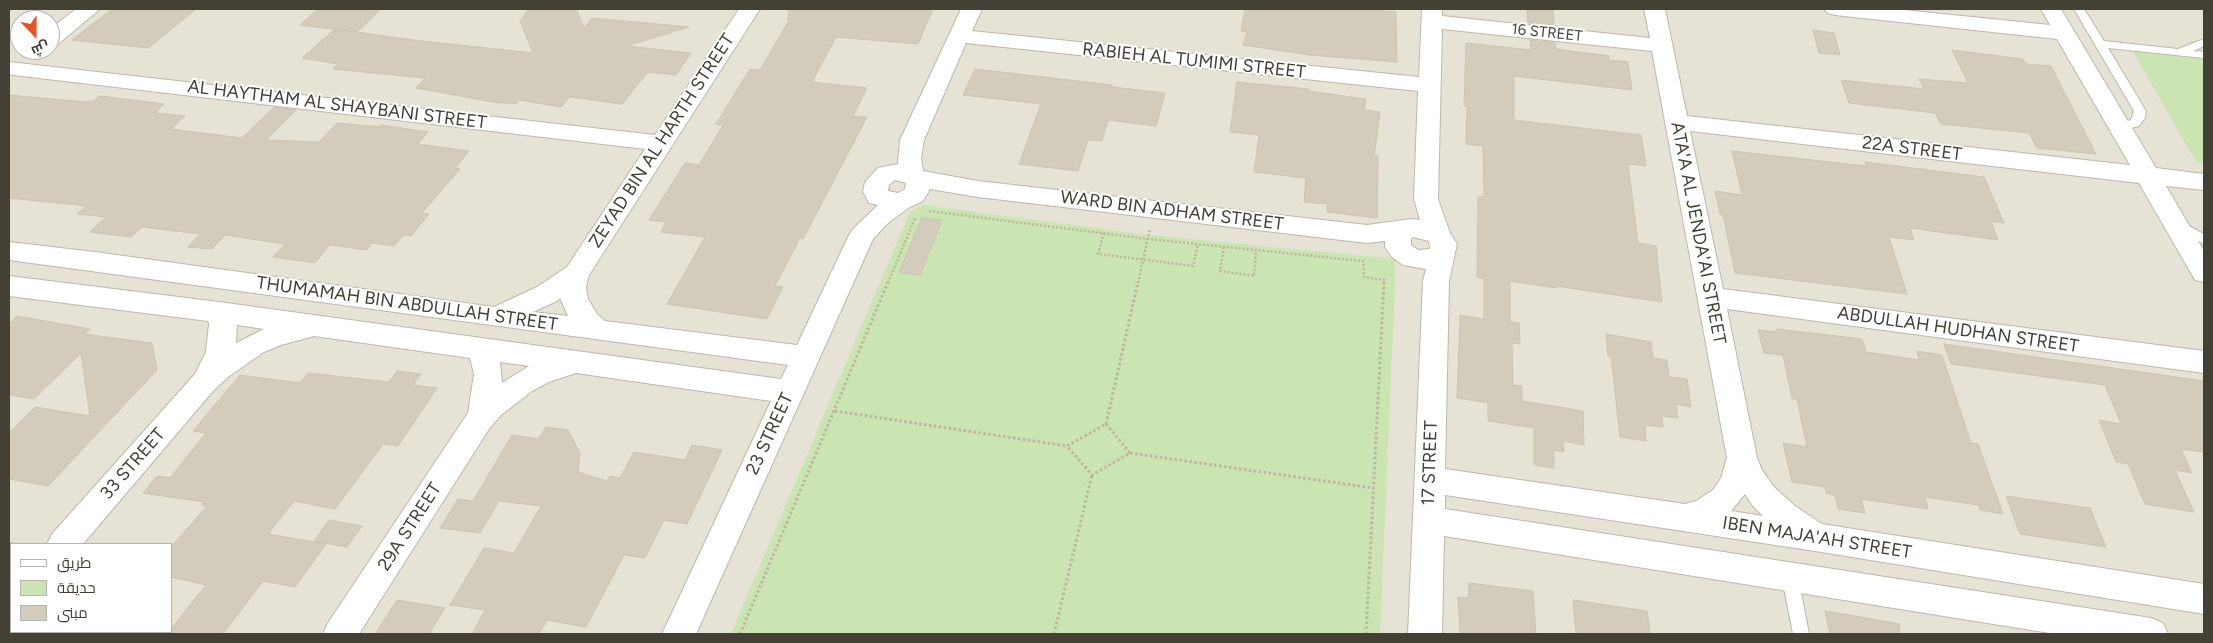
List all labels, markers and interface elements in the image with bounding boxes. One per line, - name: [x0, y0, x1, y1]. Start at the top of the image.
- north arrow: [10, 10, 60, 60]
- street label: 16 STREET: [1511, 20, 1583, 46]
- street label: ZEYAD BIN AL HARTH STREET: [585, 30, 739, 252]
- text: ش: [29, 37, 52, 60]
- street label: RABIEH AL TUMIMI STREET: [1081, 39, 1307, 83]
- street label: AL HAYTHAM AL SHAYBANI STREET: [186, 76, 488, 134]
- street label: ATA'A AL JENDA'AI STREET: [1666, 120, 1730, 346]
- street label: 22A STREET: [1861, 132, 1963, 166]
- street label: WARD BIN ADHAM STREET: [1059, 187, 1285, 235]
- street label: THUMAMAH BIN ABDULLAH STREET: [255, 272, 559, 336]
- street label: ABDULLAH HUDHAN STREET: [1836, 302, 2080, 358]
- street label: 23 STREET: [742, 390, 798, 478]
- street label: 17 STREET: [1418, 420, 1442, 506]
- street label: 33 STREET: [96, 424, 170, 504]
- street label: 29A STREET: [374, 479, 446, 575]
- street label: IBEN MAJA'AH STREET: [1721, 512, 1913, 564]
- legend: [10, 543, 172, 633]
- text: طريق: [57, 554, 91, 572]
- text: حديقة: [57, 579, 96, 597]
- text: مبنى: [57, 604, 88, 622]

